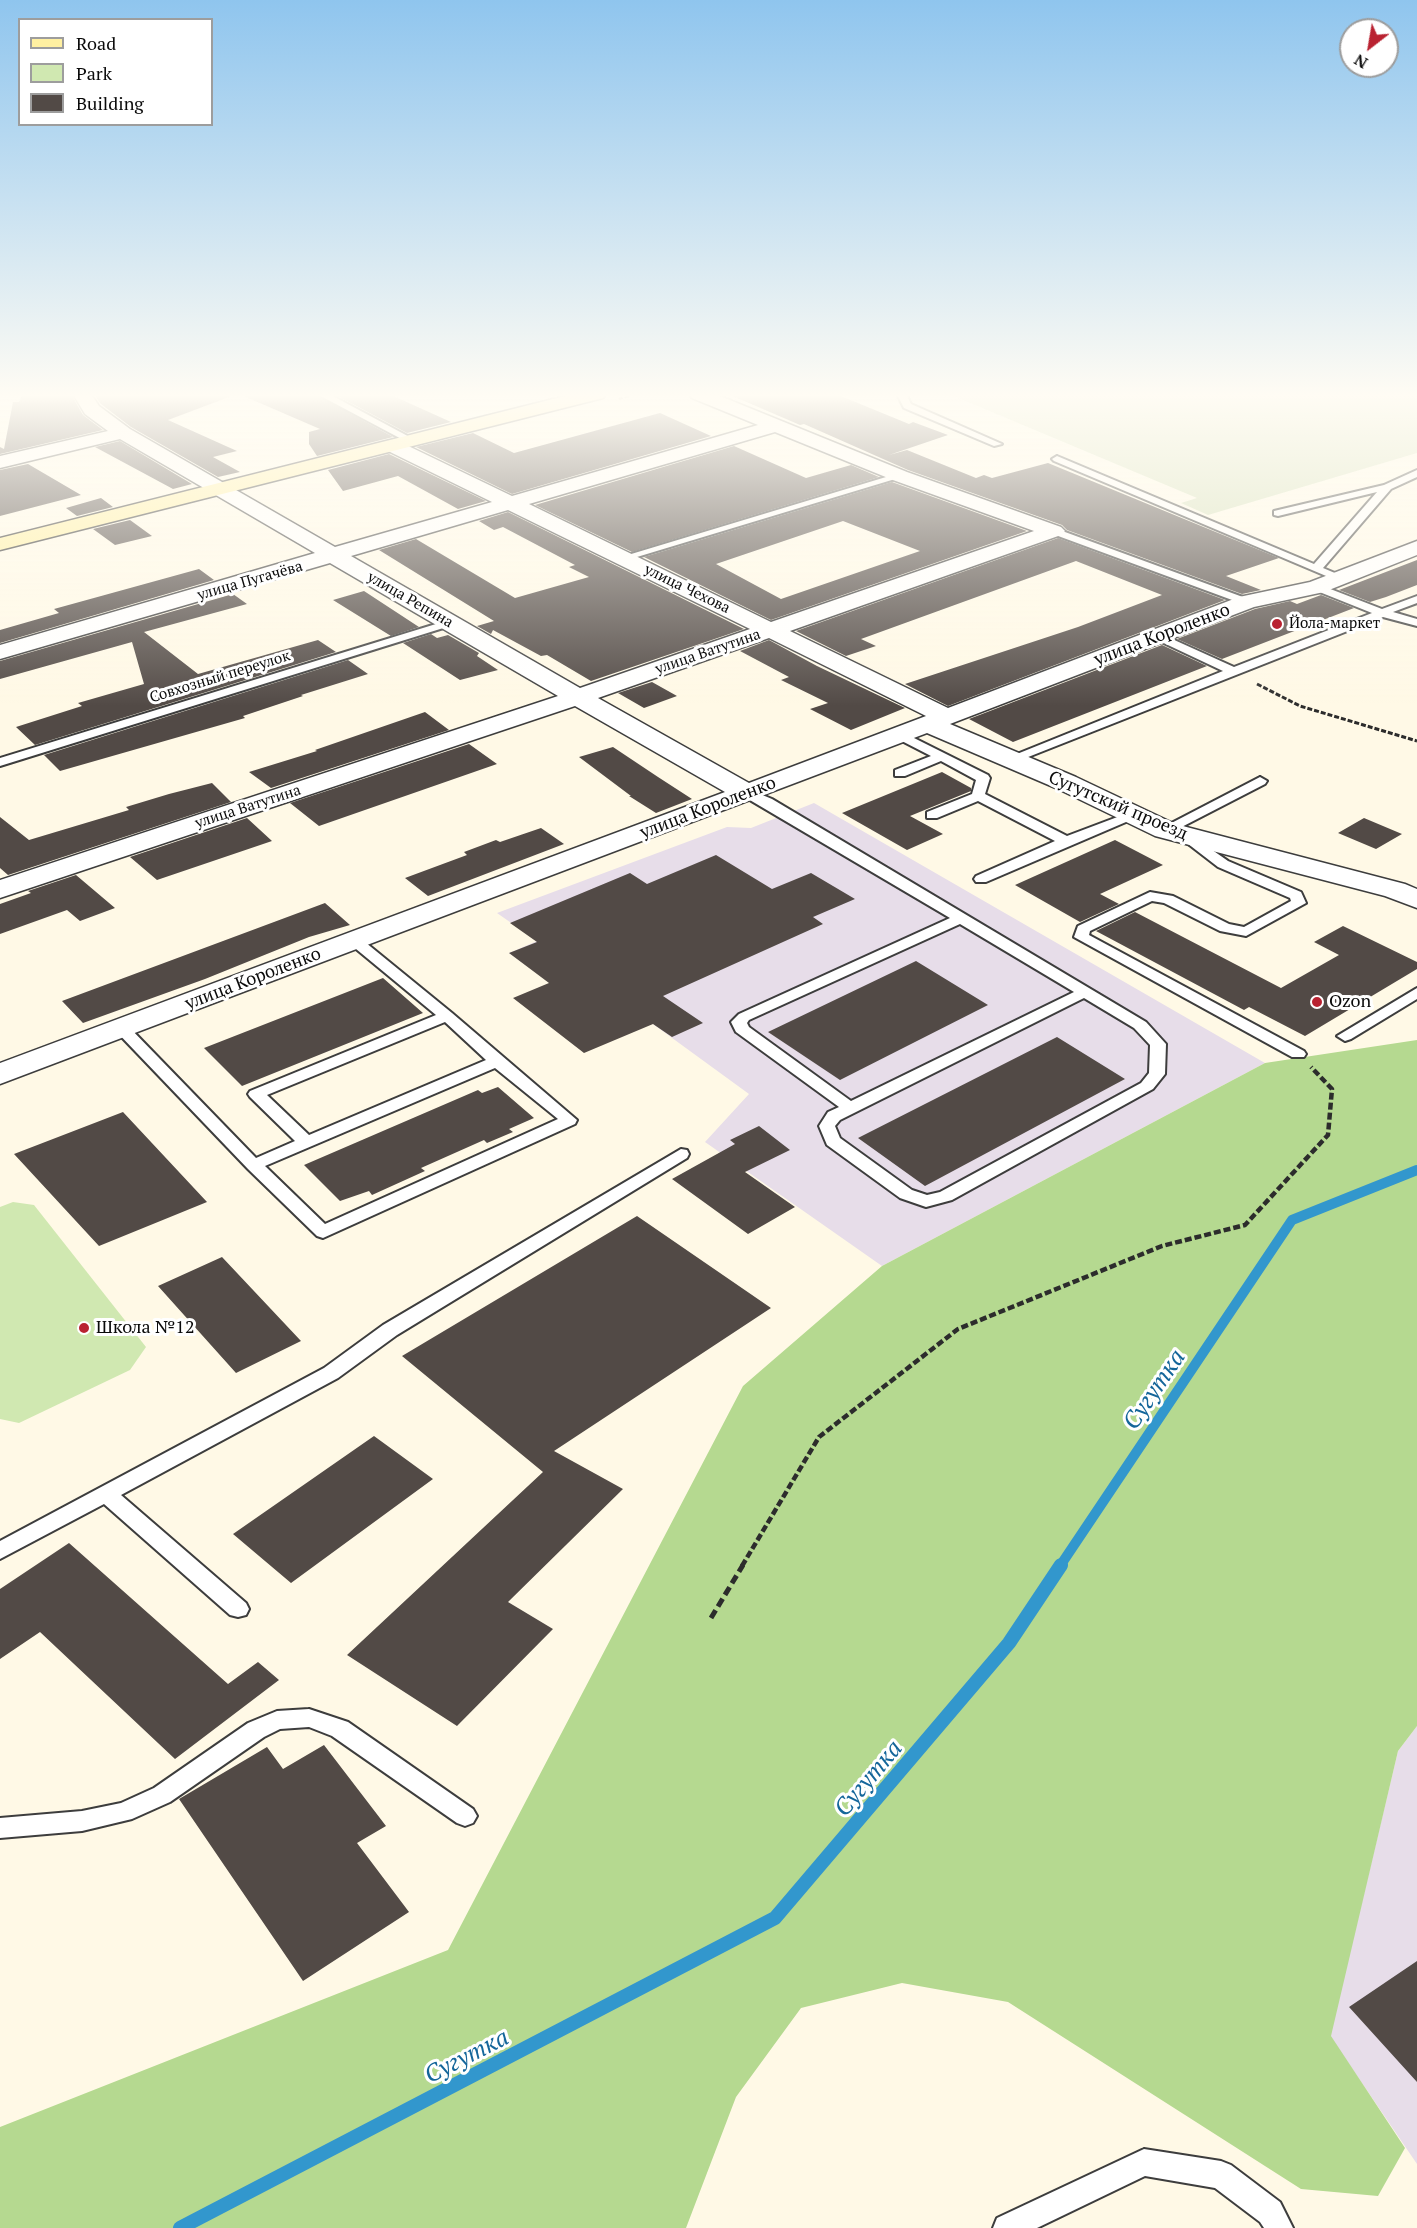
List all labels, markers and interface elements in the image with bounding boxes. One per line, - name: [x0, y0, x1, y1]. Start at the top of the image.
- legend: [18, 18, 213, 126]
- north arrow: [1339, 18, 1399, 78]
- text: Road: [76, 31, 116, 55]
- text: N: [1350, 49, 1372, 74]
- text: Park: [76, 61, 112, 85]
- text: Building: [76, 91, 144, 115]
- street label: улица Пугачёва: [195, 557, 305, 605]
- street label: улица Чехова: [641, 560, 733, 618]
- street label: улица Репина: [364, 568, 456, 632]
- street label: улица Короленко: [1091, 599, 1233, 671]
- place label: Йола-маркет: [1289, 615, 1380, 633]
- marker: Йола-маркет: [1270, 617, 1284, 631]
- street label: улица Ватутина: [653, 626, 763, 678]
- street label: Совхозный переулок: [148, 647, 292, 707]
- street label: Сугутский проезд: [1045, 767, 1191, 845]
- street label: улица Короленко: [637, 772, 779, 844]
- street label: улица Ватутина: [193, 781, 303, 833]
- street label: улица Короленко: [182, 943, 324, 1015]
- place label: Ozon: [1329, 991, 1371, 1013]
- marker: Ozon: [1310, 995, 1324, 1009]
- place label: Школа №12: [96, 1317, 194, 1339]
- marker: Школа №12: [77, 1321, 91, 1335]
- water label: Сугутка: [1118, 1344, 1192, 1436]
- water label: Сугутка: [829, 1735, 909, 1823]
- water label: Сугутка: [420, 2024, 514, 2090]

